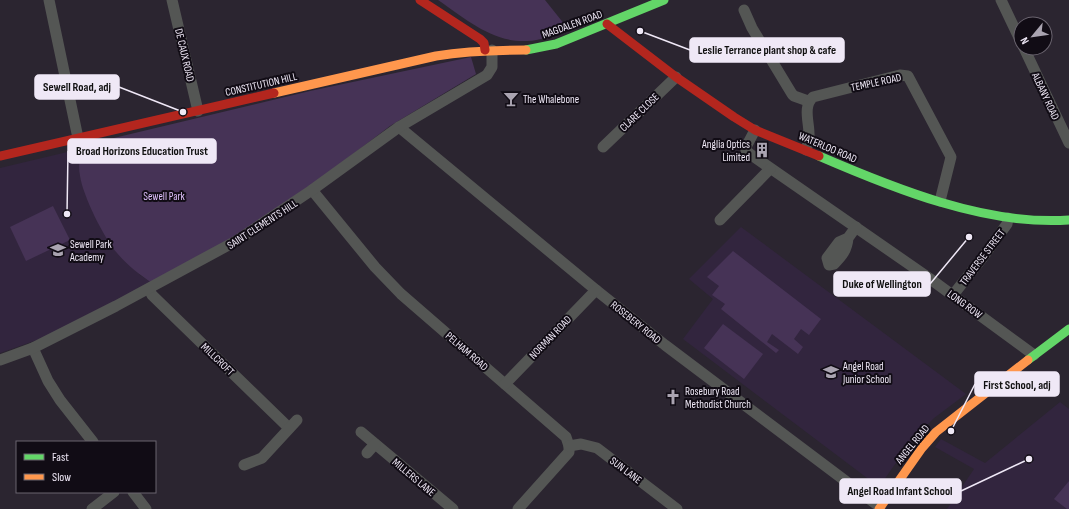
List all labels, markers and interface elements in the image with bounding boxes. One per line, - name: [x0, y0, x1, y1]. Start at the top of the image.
- street label: MAGDALEN ROAD: [540, 8, 604, 41]
- north arrow: [1013, 16, 1053, 56]
- street label: DE CAUX ROAD: [172, 27, 197, 83]
- text: N: [1018, 35, 1032, 46]
- callout: Leslie Terrance plant shop & cafe: [690, 38, 844, 62]
- text: Leslie Terrance plant shop & cafe: [698, 43, 836, 58]
- street label: CONSTITUTION HILL: [224, 70, 298, 99]
- street label: ALBANY ROAD: [1028, 70, 1062, 122]
- street label: TEMPLE ROAD: [850, 71, 902, 94]
- callout: Sewell Road, adj: [35, 75, 119, 99]
- text: Sewell Road, adj: [43, 80, 111, 95]
- bar icon: The Whalebone: [502, 90, 520, 108]
- street label: CLARE CLOSE: [617, 91, 662, 134]
- place label: The Whalebone: [523, 93, 579, 106]
- street label: WATERLOO ROAD: [797, 129, 859, 166]
- place label: Anglia Optics Limited: [701, 138, 750, 164]
- callout: Broad Horizons Education Trust: [68, 139, 216, 163]
- building icon: Anglia Optics Limited: [753, 141, 771, 159]
- text: Broad Horizons Education Trust: [76, 144, 208, 159]
- park label: Sewell Park: [143, 190, 186, 203]
- street label: SAINT CLEMENTS HILL: [225, 197, 300, 252]
- street label: TRAVERSE STREET: [957, 226, 1008, 288]
- place label: Sewell Park Academy: [69, 238, 112, 264]
- school or university icon: Sewell Park Academy: [49, 241, 67, 259]
- callout: Duke of Wellington: [834, 272, 930, 296]
- text: Duke of Wellington: [842, 277, 922, 292]
- street label: LONG ROW: [945, 287, 985, 321]
- street label: ROSEBERY ROAD: [608, 298, 663, 347]
- street label: NORMAN ROAD: [527, 313, 574, 362]
- street label: PELHAM ROAD: [443, 329, 491, 373]
- street label: MILLCROFT: [198, 340, 237, 379]
- place label: Angel Road Junior School: [842, 360, 891, 386]
- school or university icon: Angel Road Junior School: [822, 363, 840, 381]
- callout: First School, adj: [975, 372, 1059, 396]
- text: First School, adj: [983, 378, 1051, 393]
- place label: Rosebury Road Methodist Church: [685, 385, 751, 411]
- church icon: Rosebury Road Methodist Church: [664, 388, 682, 406]
- street label: ANGEL ROAD: [892, 422, 932, 467]
- legend: [16, 441, 156, 493]
- text: Fast: [52, 450, 69, 465]
- street label: SUN LANE: [607, 454, 644, 487]
- street label: MILLERS LANE: [390, 456, 438, 499]
- text: Slow: [52, 470, 71, 485]
- callout: Angel Road Infant School: [840, 479, 961, 503]
- text: Angel Road Infant School: [846, 484, 953, 499]

